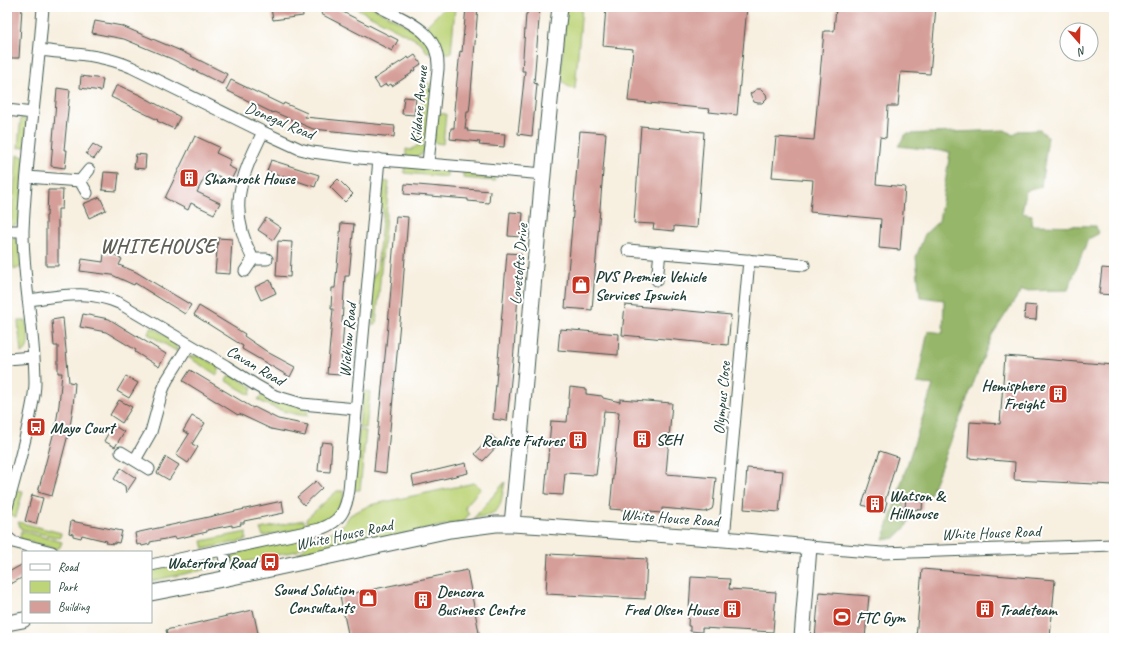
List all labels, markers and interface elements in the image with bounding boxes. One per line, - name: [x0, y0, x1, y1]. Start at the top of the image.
- north arrow: [1059, 22, 1099, 62]
- text: N: [1075, 44, 1088, 60]
- street label: Kildare Avenue: [406, 64, 433, 145]
- street label: Donegal Road: [242, 97, 320, 145]
- building icon: Shamrock House: [178, 167, 200, 189]
- place label: Shamrock House: [203, 169, 296, 189]
- street label: Lovetofts Drive: [505, 221, 533, 305]
- district label: WHITEHOUSE: [100, 234, 218, 259]
- place label: PVS Premier Vehicle Services Ipswich: [595, 267, 707, 305]
- shop icon: PVS Premier Vehicle Services Ipswich: [570, 274, 592, 296]
- street label: Wicklow Road: [335, 299, 361, 378]
- street label: Cavan Road: [223, 341, 290, 392]
- street label: Olympus Close: [709, 359, 735, 435]
- place label: Hemisphere Freight: [982, 376, 1046, 414]
- building icon: Hemisphere Freight: [1047, 383, 1069, 405]
- bus stop icon: Mayo Court: [25, 416, 47, 438]
- place label: Mayo Court: [50, 418, 117, 438]
- building icon: SEH: [631, 428, 653, 450]
- building icon: Realise Futures: [567, 429, 589, 451]
- place label: SEH: [656, 430, 684, 450]
- place label: Realise Futures: [481, 431, 566, 451]
- place label: Watson & Hillhouse: [889, 486, 947, 524]
- building icon: Watson & Hillhouse: [864, 493, 886, 515]
- street label: White House Road: [620, 505, 723, 532]
- street label: White House Road: [294, 514, 397, 555]
- street label: White House Road: [941, 521, 1043, 545]
- legend: [22, 551, 152, 623]
- bus stop icon: Waterford Road: [259, 551, 281, 573]
- place label: Waterford Road: [167, 553, 259, 573]
- text: Road: [58, 559, 80, 575]
- text: Park: [58, 579, 79, 595]
- place label: Sound Solution Consultants: [273, 580, 355, 618]
- place label: Dencora Business Centre: [437, 582, 526, 620]
- shop icon: Sound Solution Consultants: [357, 587, 379, 609]
- building icon: Dencora Business Centre: [412, 589, 434, 611]
- building icon: Fred Olsen House: [721, 598, 743, 620]
- building icon: Tradeteam: [974, 598, 996, 620]
- text: Building: [58, 599, 90, 615]
- place label: Fred Olsen House: [624, 600, 720, 620]
- place label: Tradeteam: [999, 600, 1058, 620]
- sports icon: FTC Gym: [831, 606, 853, 628]
- place label: FTC Gym: [856, 608, 907, 628]

